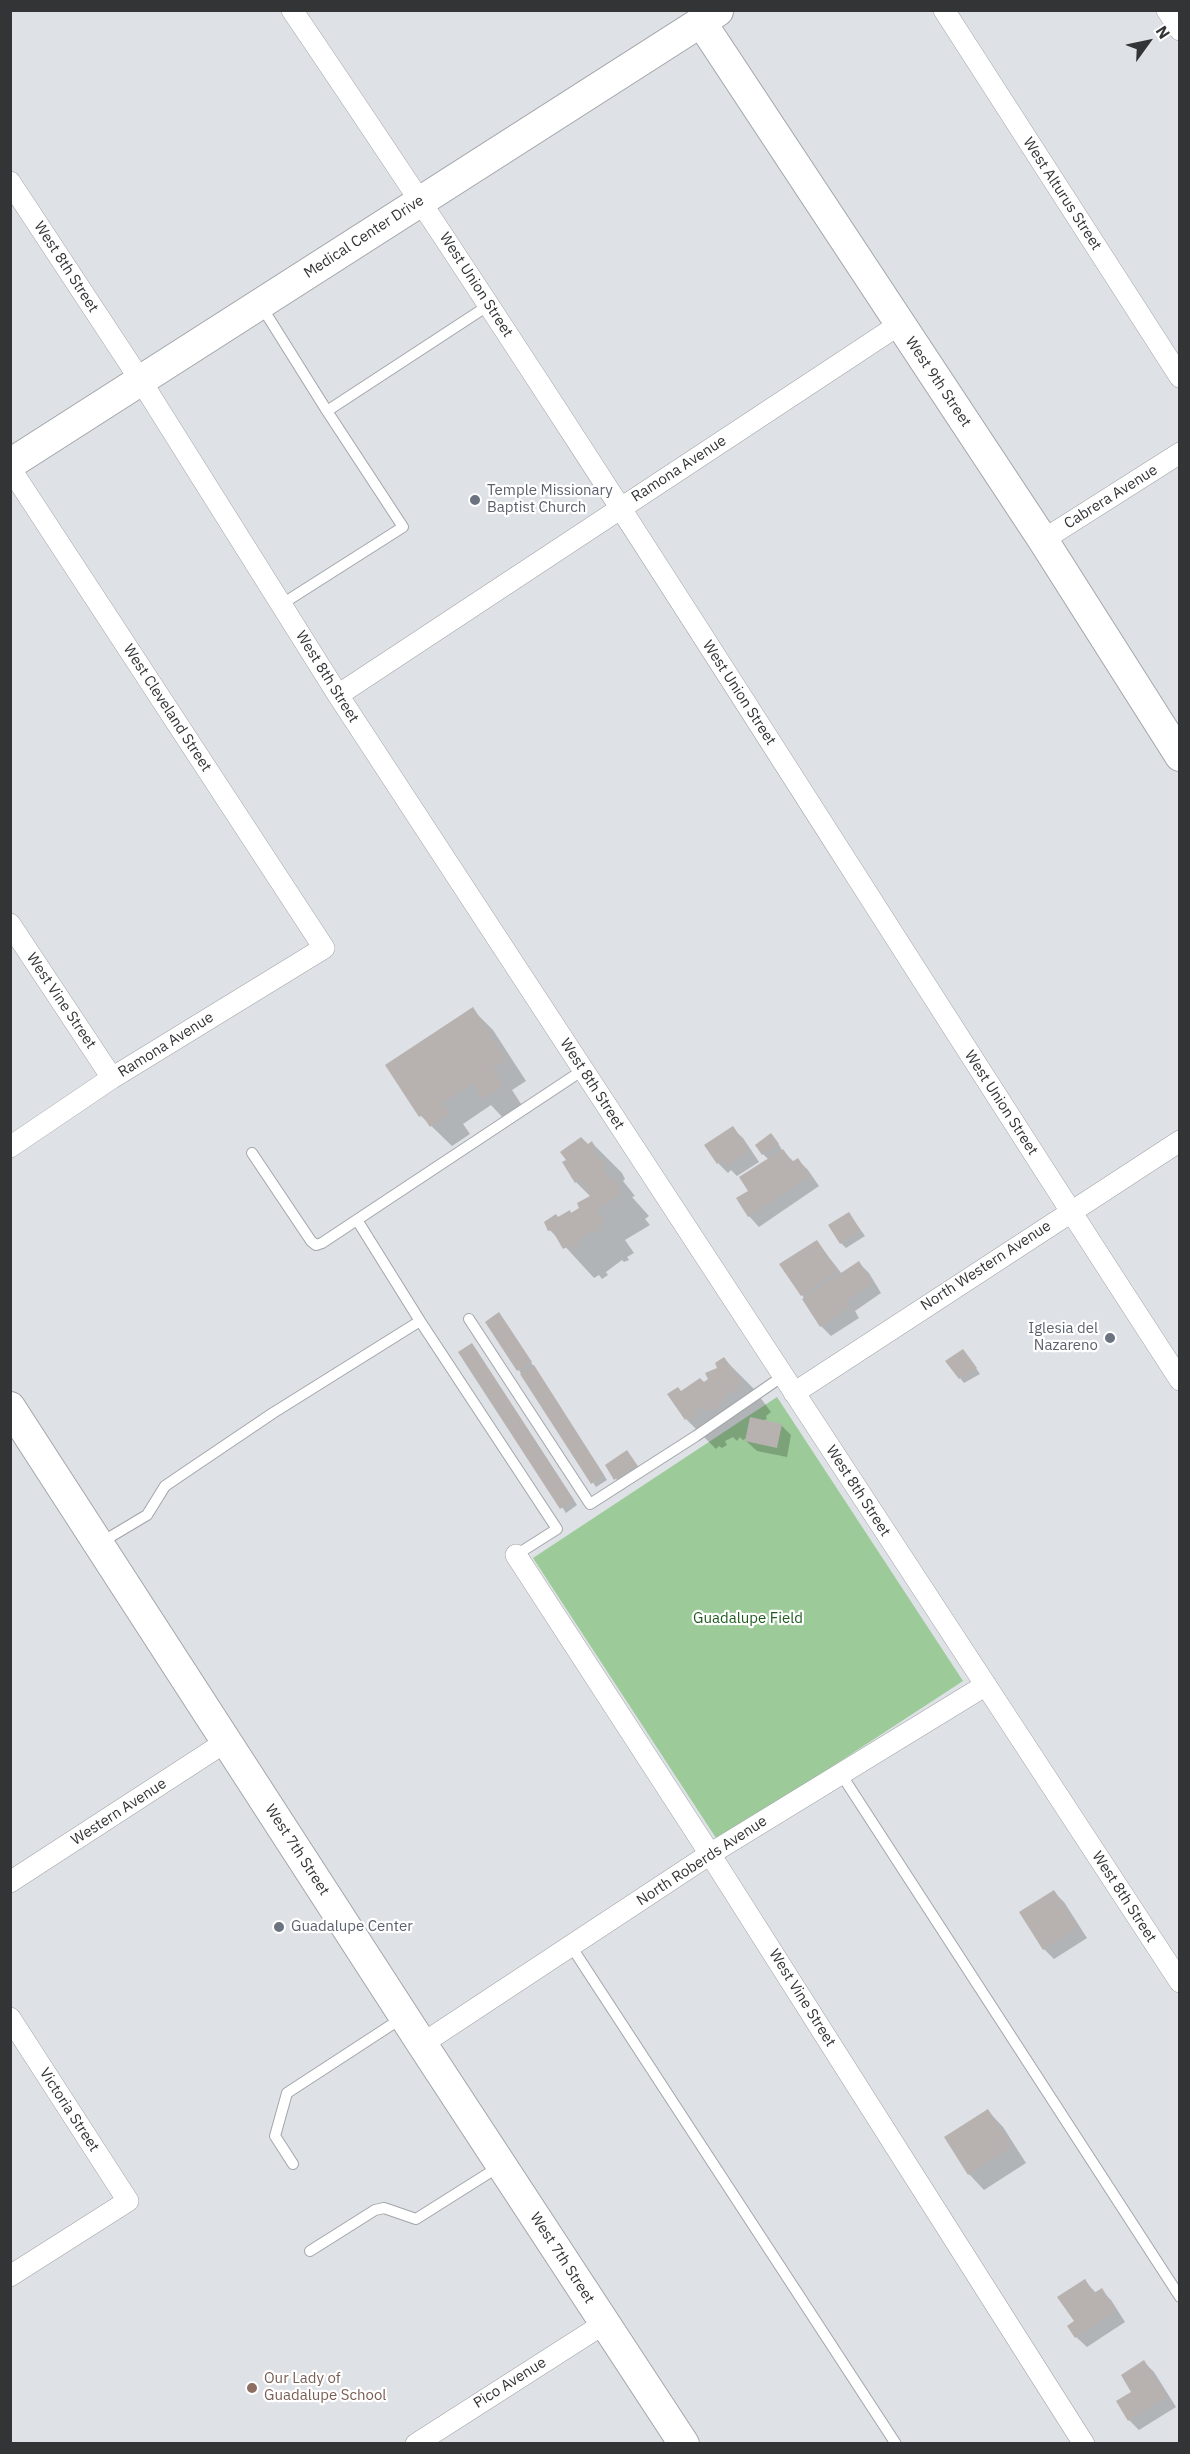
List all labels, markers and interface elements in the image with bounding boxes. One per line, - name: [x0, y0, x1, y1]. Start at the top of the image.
- north arrow: [1118, 12, 1178, 72]
- text: N: [1152, 22, 1175, 43]
- street label: West Alturus Street: [1019, 134, 1105, 254]
- street label: Medical Center Drive: [301, 191, 427, 283]
- street label: West 8th Street: [30, 218, 102, 316]
- street label: West Union Street: [435, 229, 517, 341]
- street label: West 9th Street: [901, 334, 975, 430]
- street label: Ramona Avenue: [628, 432, 730, 506]
- street label: Cabrera Avenue: [1061, 461, 1161, 533]
- place label: Temple Missionary Baptist Church: [487, 482, 613, 517]
- marker: Temple Missionary Baptist Church: [468, 493, 482, 507]
- street label: West 8th Street: [292, 628, 362, 726]
- street label: West Union Street: [698, 637, 780, 749]
- street label: West Cleveland Street: [119, 641, 215, 775]
- street label: West Vine Street: [22, 950, 100, 1052]
- street label: Ramona Avenue: [115, 1008, 217, 1082]
- street label: West 8th Street: [556, 1035, 628, 1133]
- street label: West Union Street: [960, 1047, 1042, 1159]
- street label: North Western Avenue: [918, 1217, 1054, 1315]
- place label: Iglesia del Nazareno: [1028, 1320, 1098, 1355]
- marker: Iglesia del Nazareno: [1103, 1331, 1117, 1345]
- street label: West 8th Street: [822, 1442, 894, 1540]
- park label: Guadalupe Field: [693, 1610, 803, 1628]
- street label: Western Avenue: [68, 1775, 170, 1849]
- street label: West 7th Street: [261, 1801, 333, 1899]
- street label: North Roberds Avenue: [634, 1812, 770, 1910]
- street label: West 8th Street: [1088, 1848, 1160, 1946]
- place label: Guadalupe Center: [291, 1918, 413, 1936]
- marker: Guadalupe Center: [272, 1920, 286, 1934]
- street label: West Vine Street: [765, 1946, 839, 2050]
- street label: Victoria Street: [35, 2065, 103, 2155]
- street label: West 7th Street: [526, 2209, 598, 2307]
- street label: Pico Avenue: [470, 2354, 550, 2412]
- place label: Our Lady of Guadalupe School: [264, 2370, 386, 2405]
- marker: Our Lady of Guadalupe School: [245, 2381, 259, 2395]

